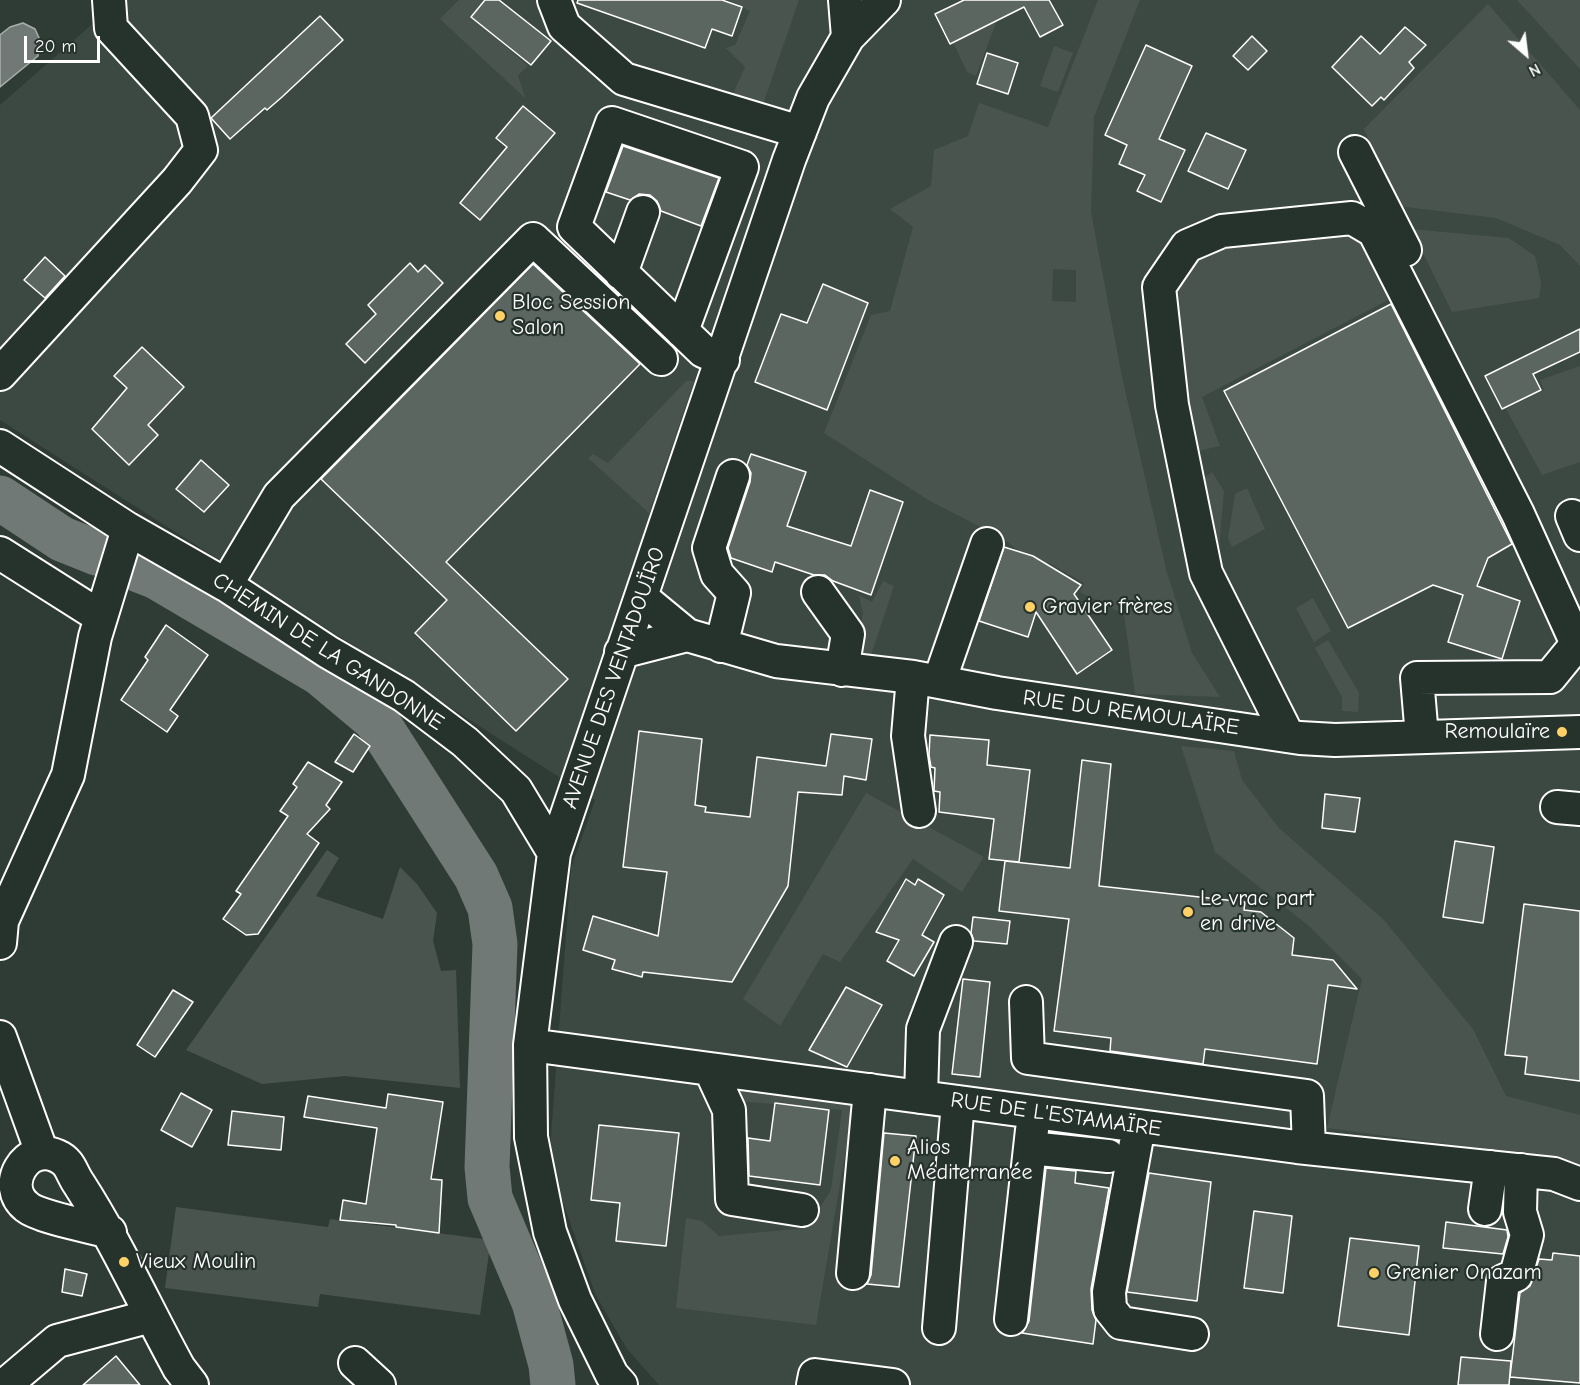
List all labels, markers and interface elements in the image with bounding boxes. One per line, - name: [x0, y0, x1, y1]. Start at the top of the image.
- scale bar: [27, 24, 104, 62]
- north arrow: [1496, 24, 1556, 84]
- text: 20 m: [35, 36, 76, 57]
- text: N: [1526, 59, 1543, 80]
- place label: Bloc Session Salon: [512, 290, 630, 342]
- marker: Bloc Session Salon: [493, 309, 507, 323]
- street label: AVENUE DES VENTADOUÏRO: [557, 544, 671, 812]
- street label: CHEMIN DE LA GANDONNE: [207, 567, 449, 737]
- place label: Gravier frères: [1042, 594, 1172, 620]
- marker: Gravier frères: [1023, 600, 1037, 614]
- street label: RUE DU REMOULAÏRE: [1021, 685, 1241, 741]
- place label: Remoulaïre: [1445, 719, 1550, 745]
- marker: Remoulaïre: [1555, 725, 1569, 739]
- place label: Le vrac part en drive: [1200, 886, 1314, 938]
- marker: Le vrac part en drive: [1181, 905, 1195, 919]
- street label: RUE DE L'ESTAMAÏRE: [949, 1087, 1163, 1143]
- place label: Alios Méditerranée: [907, 1135, 1032, 1186]
- marker: Alios Méditerranée: [888, 1154, 902, 1168]
- place label: Vieux Moulin: [136, 1249, 256, 1275]
- marker: Vieux Moulin: [117, 1255, 131, 1269]
- place label: Grenier Onazam: [1386, 1260, 1542, 1286]
- marker: Grenier Onazam: [1367, 1266, 1381, 1280]

